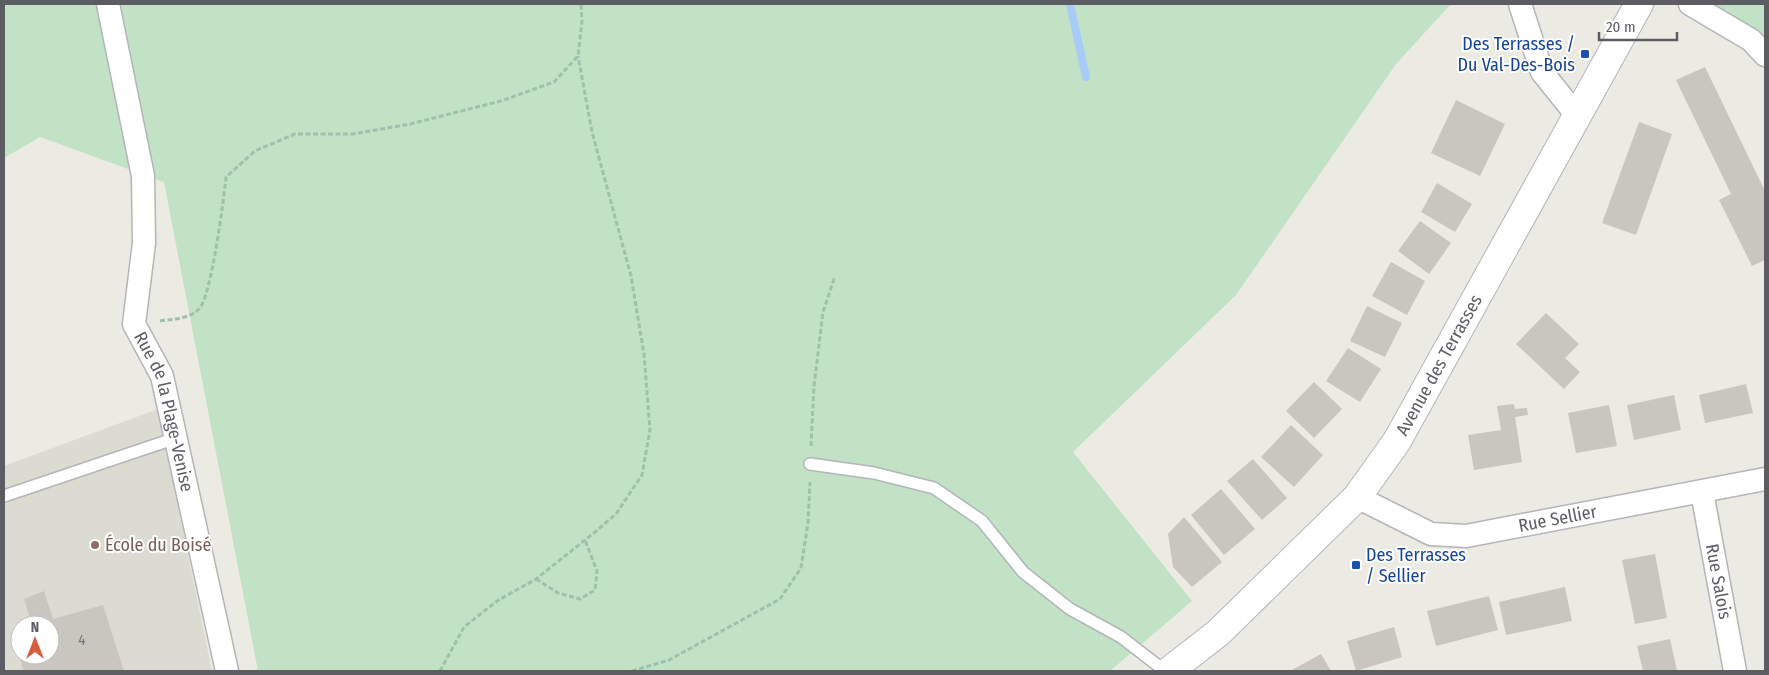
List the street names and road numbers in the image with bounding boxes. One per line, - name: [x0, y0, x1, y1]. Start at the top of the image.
- street label: Avenue des Terrasses: [1391, 291, 1487, 439]
- street label: Rue de la Plage-Venise: [129, 328, 198, 494]
- street label: Rue Sellier: [1516, 500, 1599, 537]
- street label: Rue Salois: [1701, 542, 1736, 621]

